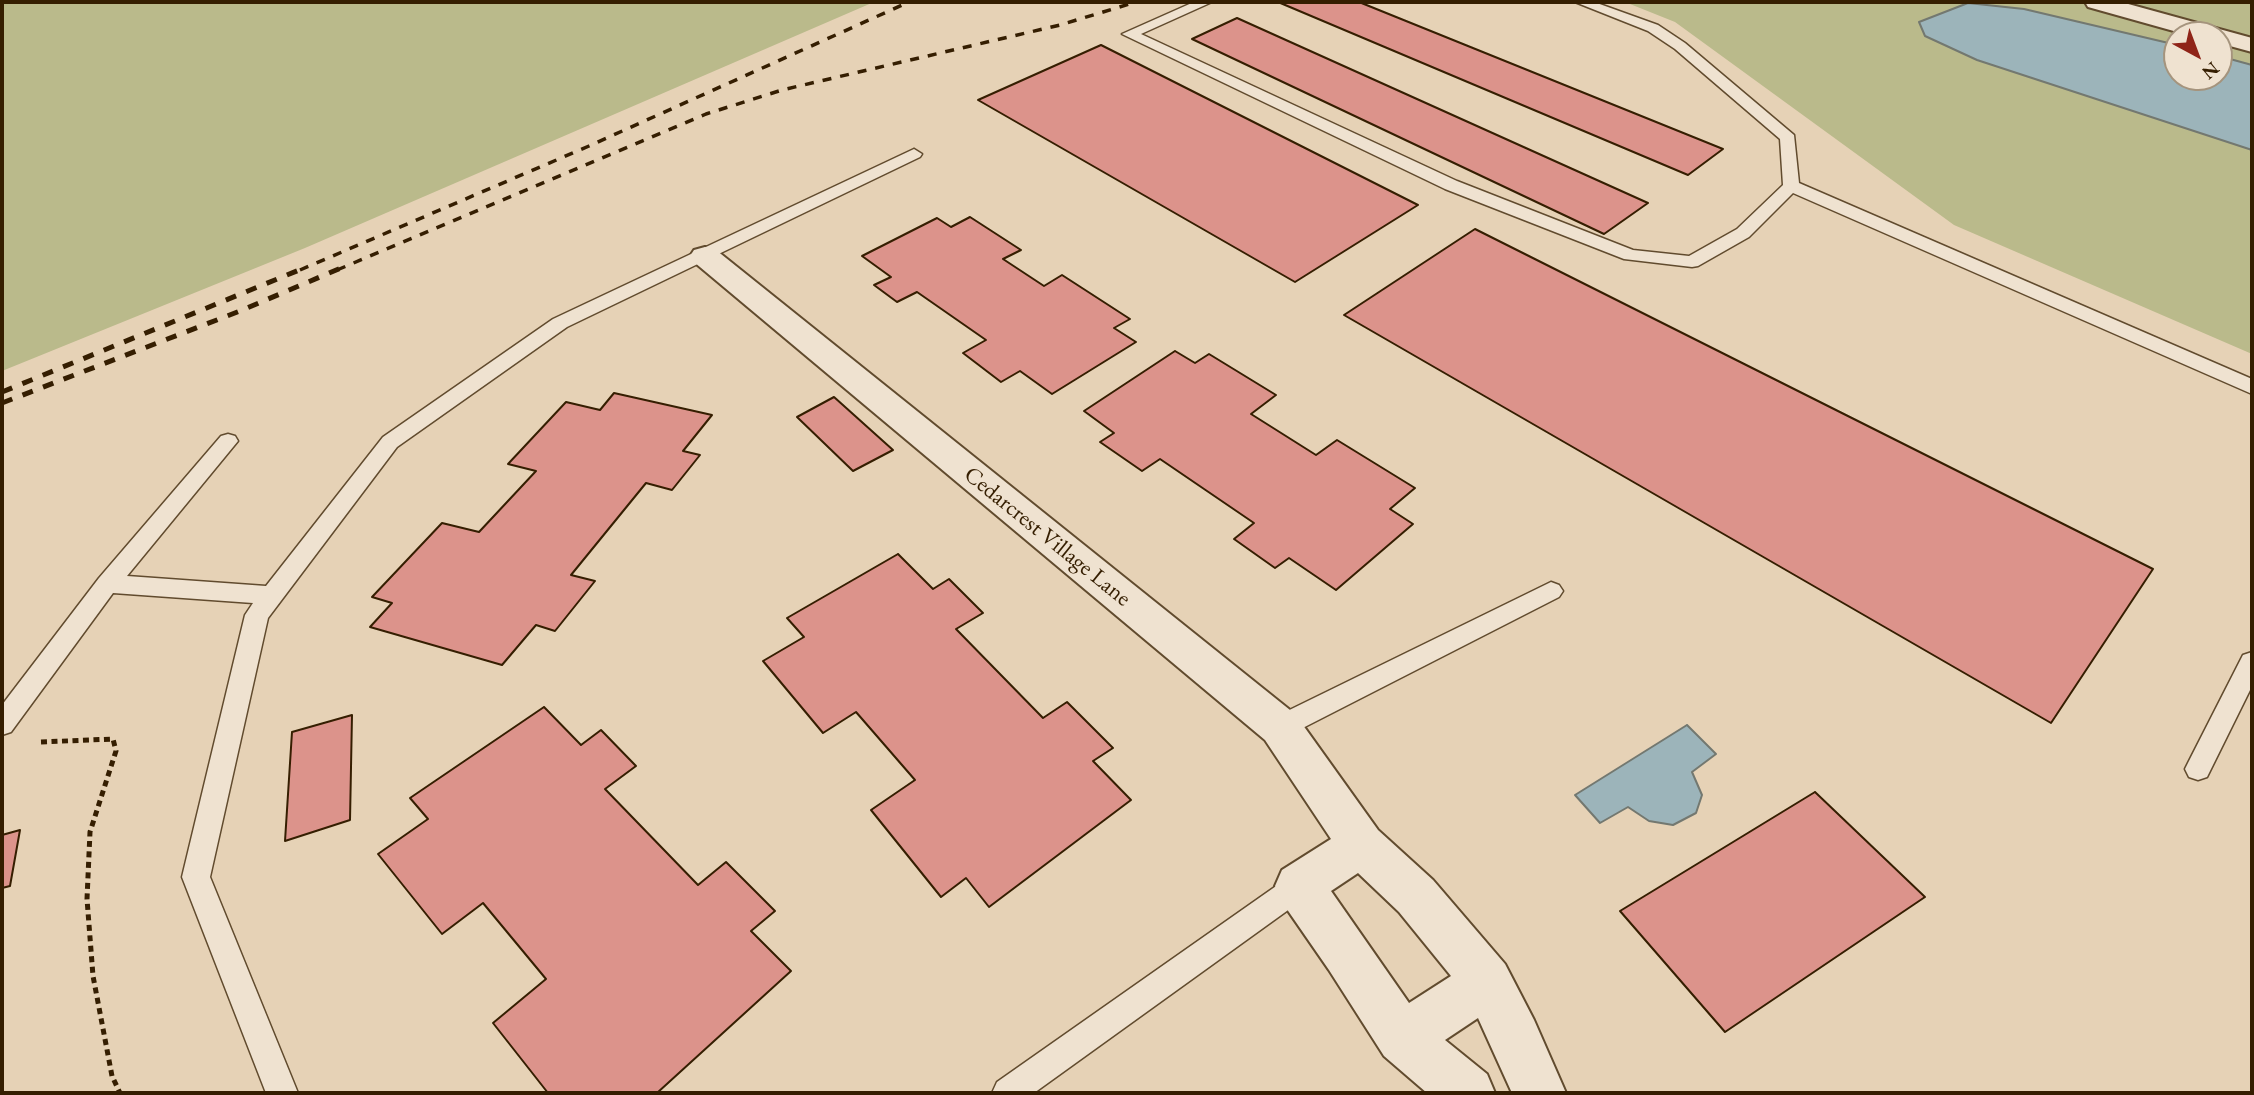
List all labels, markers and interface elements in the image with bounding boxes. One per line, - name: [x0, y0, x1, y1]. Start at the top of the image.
- north arrow: [2163, 21, 2233, 91]
- text: N: [2197, 56, 2225, 85]
- street label: Cedarcrest Village Lane: [958, 461, 1136, 613]

